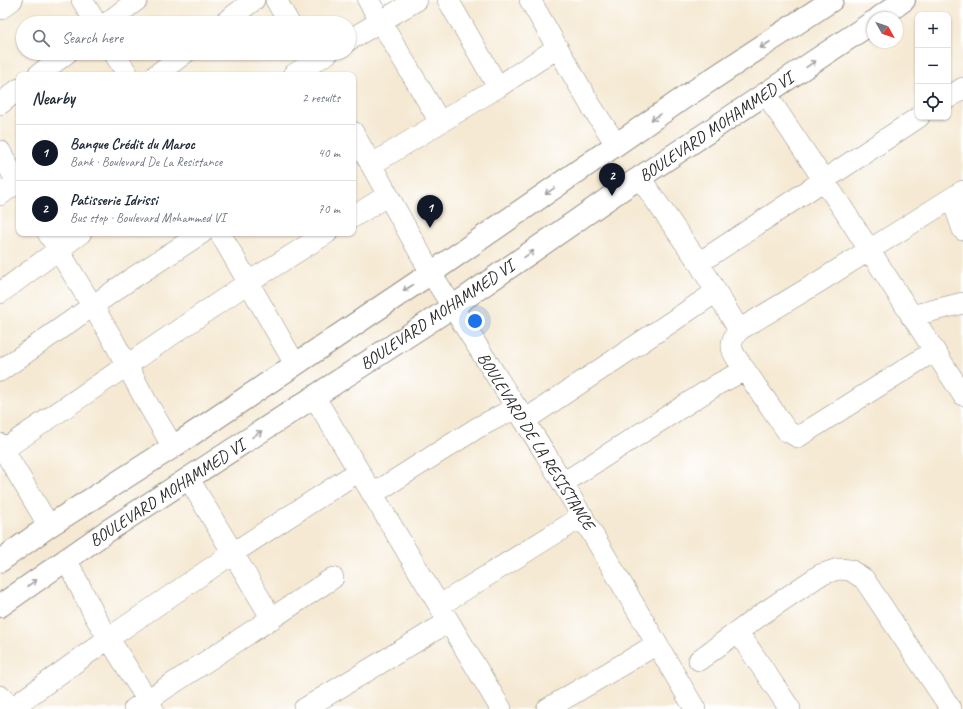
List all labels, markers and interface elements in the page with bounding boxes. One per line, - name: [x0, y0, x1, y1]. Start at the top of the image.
- north arrow: [867, 12, 903, 48]
- map controls: [915, 12, 951, 120]
- button: +: [915, 12, 951, 48]
- search box: [16, 16, 356, 60]
- icon: search: [30, 27, 52, 49]
- text: Search here: [62, 29, 123, 48]
- one-way arrow: [759, 40, 770, 49]
- button: −: [915, 48, 951, 84]
- one-way arrow: [805, 60, 816, 68]
- street label: BOULEVARD MOHAMMED VI: [635, 65, 800, 186]
- button: locate: [915, 84, 951, 120]
- text: Nearby: [32, 88, 75, 109]
- text: 2 results: [302, 90, 340, 106]
- one-way arrow: [651, 113, 662, 121]
- text: Banque Crédit du Maroc: [70, 135, 195, 154]
- text: 1: [42, 145, 48, 161]
- text: 40 m: [318, 145, 340, 161]
- text: Bank · Boulevard De La Resistance: [70, 154, 222, 170]
- pin: 2: [599, 163, 625, 196]
- one-way arrow: [544, 187, 555, 195]
- text: Patisserie Idrissi: [70, 191, 158, 210]
- pin: 1: [417, 195, 443, 228]
- text: 2: [42, 201, 48, 217]
- text: 70 m: [318, 201, 340, 217]
- text: Bus stop · Boulevard Mohammed VI: [70, 210, 225, 226]
- one-way arrow: [523, 250, 534, 258]
- street label: BOULEVARD MOHAMMED VI: [356, 253, 521, 374]
- one-way arrow: [403, 284, 414, 292]
- your location: [465, 311, 485, 331]
- street label: BOULEVARD DE LA RESISTANCE: [473, 348, 600, 535]
- one-way arrow: [251, 430, 262, 438]
- street label: BOULEVARD MOHAMMED VI: [85, 433, 252, 551]
- one-way arrow: [26, 579, 37, 587]

